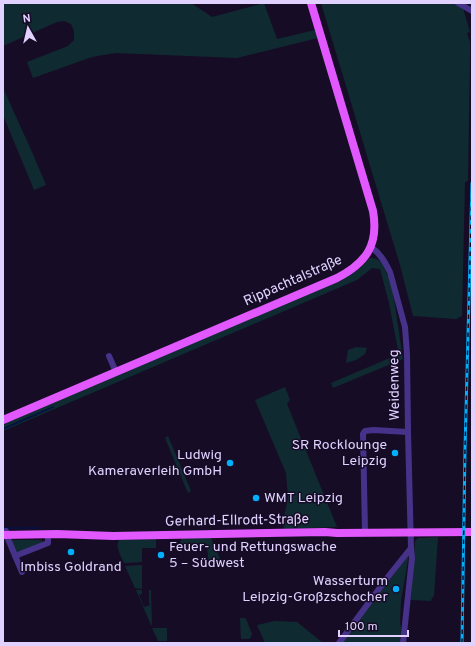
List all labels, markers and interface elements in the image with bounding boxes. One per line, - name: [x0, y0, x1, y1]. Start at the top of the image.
- north arrow: [8, 8, 48, 48]
- text: N: [22, 12, 32, 27]
- street label: Rippachtalstraße: [241, 252, 345, 310]
- street label: Weidenweg: [386, 349, 404, 421]
- place label: SR Rocklounge Leipzig: [292, 437, 387, 470]
- place label: Ludwig Kameraverleih GmbH: [88, 447, 222, 480]
- marker: SR Rocklounge Leipzig: [390, 448, 400, 458]
- marker: Ludwig Kameraverleih GmbH: [225, 458, 235, 468]
- place label: WMT Leipzig: [264, 490, 343, 507]
- marker: WMT Leipzig: [251, 493, 261, 503]
- street label: Gerhard-Ellrodt-Straße: [165, 511, 309, 531]
- place label: Feuer- und Rettungswache 5 – Südwest: [169, 539, 337, 572]
- marker: Imbiss Goldrand: [66, 547, 76, 557]
- marker: Feuer- und Rettungswache 5 – Südwest: [156, 550, 166, 560]
- place label: Imbiss Goldrand: [20, 559, 122, 576]
- place label: Wasserturm Leipzig-Großzschocher: [242, 573, 389, 606]
- marker: Wasserturm Leipzig-Großzschocher: [391, 584, 401, 594]
- scale bar: [339, 612, 408, 638]
- text: 100 m: [345, 619, 378, 635]

